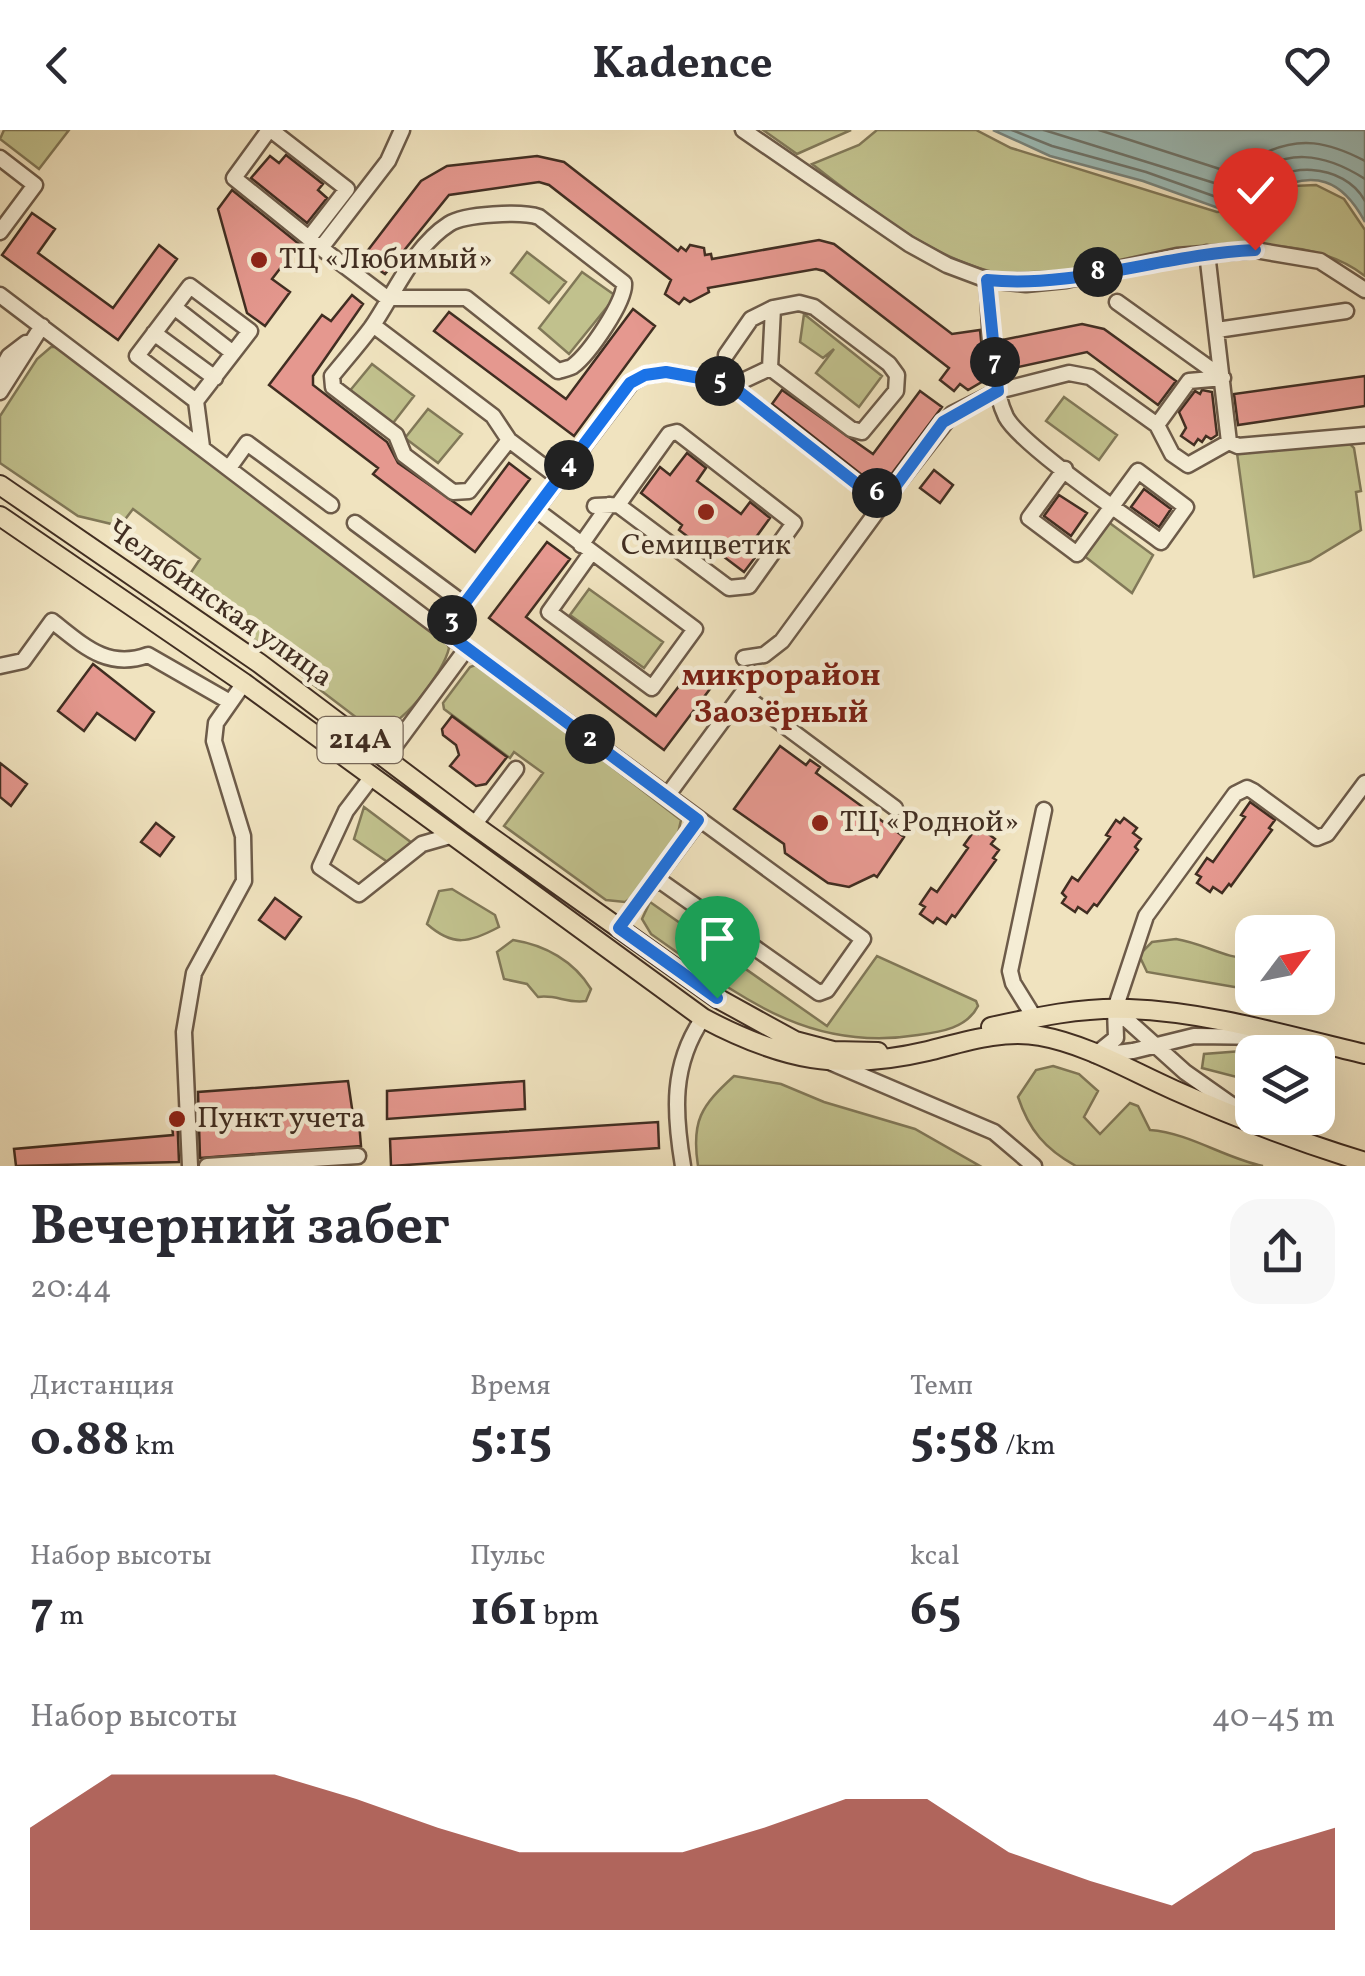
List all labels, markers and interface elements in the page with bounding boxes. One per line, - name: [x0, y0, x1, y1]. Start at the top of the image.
- text: Kadence: [592, 34, 773, 97]
- icon: back: [30, 38, 85, 93]
- icon: heart: [1280, 38, 1335, 93]
- pin: [1213, 148, 1298, 251]
- icon: check: [1228, 163, 1283, 218]
- place label: ТЦ «Любимый»: [279, 239, 493, 281]
- pin: 8: [1073, 247, 1123, 297]
- marker: ТЦ «Любимый»: [248, 249, 270, 271]
- text: 8: [1090, 252, 1106, 291]
- pin: 7: [970, 337, 1020, 387]
- text: 7: [988, 342, 1002, 381]
- pin: 5: [695, 356, 745, 406]
- text: 5: [713, 361, 727, 400]
- pin: 4: [544, 440, 594, 490]
- text: 4: [561, 445, 577, 484]
- pin: 6: [852, 468, 902, 518]
- text: 6: [869, 473, 885, 512]
- marker: Семицветик: [695, 501, 717, 523]
- street label: Челябинская улица: [97, 510, 341, 698]
- place label: Семицветик: [621, 525, 791, 567]
- pin: 3: [427, 595, 477, 645]
- text: 3: [445, 600, 459, 639]
- district label: микрорайон Заозёрный: [681, 655, 881, 736]
- pin: 2: [565, 714, 615, 764]
- road number: 214А: [318, 717, 402, 763]
- text: 2: [583, 719, 597, 758]
- place label: ТЦ «Родной»: [840, 802, 1019, 844]
- marker: ТЦ «Родной»: [809, 812, 831, 834]
- pin: [675, 896, 760, 999]
- icon: arrive: [690, 911, 745, 966]
- north arrow: [1235, 915, 1335, 1015]
- map controls: [1235, 915, 1335, 1135]
- button: layers: [1235, 1035, 1335, 1135]
- place label: Пункт учета: [197, 1098, 366, 1140]
- marker: Пункт учета: [166, 1108, 188, 1130]
- text: Вечерний забег: [30, 1191, 450, 1267]
- button: share: [1230, 1199, 1335, 1304]
- text: 20:44: [30, 1267, 112, 1311]
- text: Дистанция: [30, 1367, 174, 1406]
- text: Время: [470, 1367, 551, 1406]
- text: Темп: [910, 1367, 973, 1406]
- text: 0.88: [30, 1406, 130, 1476]
- text: 5:15: [470, 1406, 552, 1476]
- text: 5:58: [910, 1406, 1000, 1476]
- text: km: [130, 1427, 175, 1466]
- text: /km: [1000, 1427, 1055, 1466]
- text: Набор высоты: [30, 1537, 211, 1576]
- text: Пульс: [470, 1537, 546, 1576]
- text: kcal: [910, 1537, 960, 1576]
- text: 7: [30, 1576, 54, 1646]
- text: 161: [470, 1576, 538, 1646]
- text: 65: [910, 1576, 962, 1646]
- text: m: [54, 1597, 84, 1636]
- text: bpm: [538, 1597, 599, 1636]
- text: Набор высоты: [30, 1696, 237, 1740]
- text: 40–45 m: [1212, 1696, 1335, 1740]

